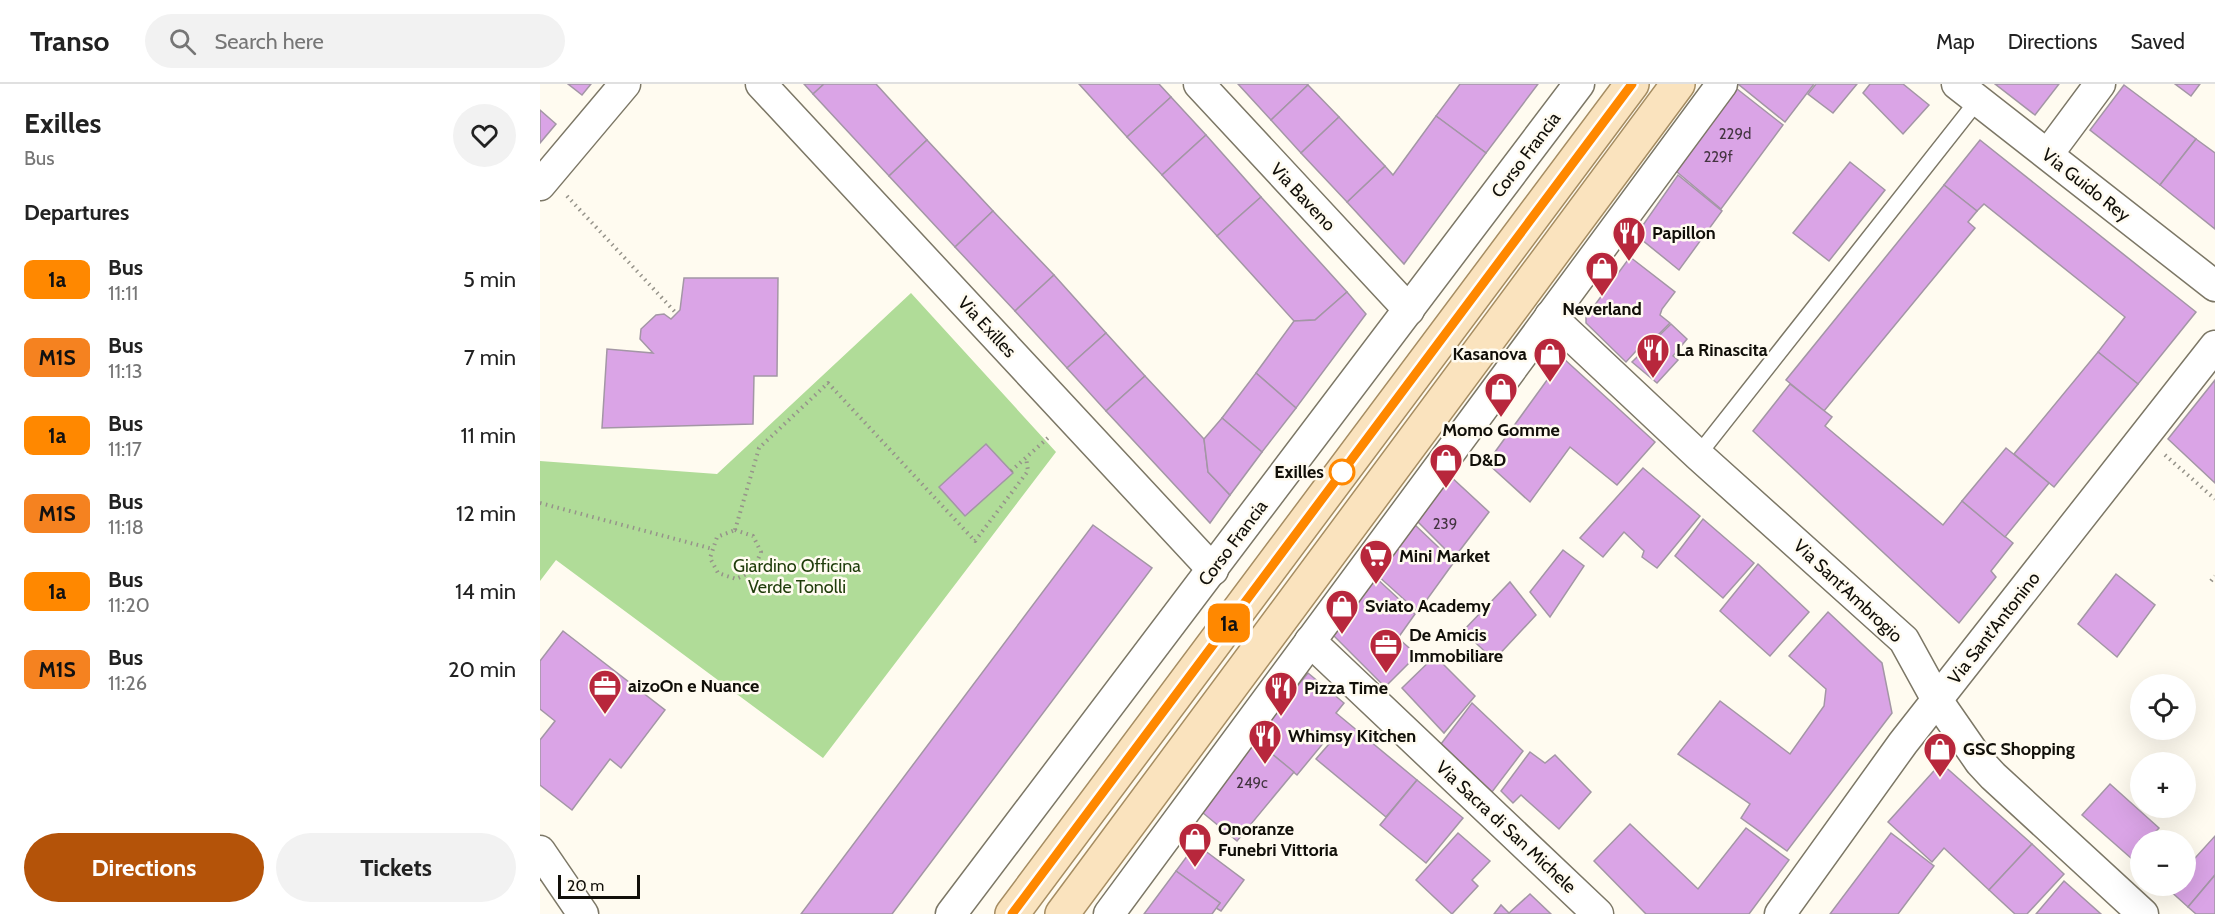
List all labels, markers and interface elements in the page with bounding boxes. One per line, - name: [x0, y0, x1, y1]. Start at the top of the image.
- search box: [145, 14, 565, 68]
- text: Transo: [30, 24, 109, 58]
- icon: search: [166, 25, 199, 58]
- text: Search here: [214, 28, 324, 55]
- text: Map: [1936, 29, 1975, 54]
- text: Directions: [2008, 29, 2097, 54]
- text: Saved: [2130, 29, 2185, 54]
- button: heart: [453, 104, 516, 167]
- text: Exilles: [24, 106, 101, 140]
- street label: Corso Francia: [1487, 108, 1565, 202]
- house number: 229d: [1719, 125, 1751, 143]
- street label: Via Guido Rey: [2037, 144, 2135, 226]
- text: Bus: [24, 146, 55, 170]
- house number: 229f: [1703, 148, 1733, 166]
- street label: Via Baveno: [1266, 158, 1340, 236]
- text: Departures: [24, 199, 129, 226]
- restaurant icon: Papillon: [1611, 215, 1647, 262]
- place label: Papillon: [1652, 222, 1716, 244]
- shop icon: Neverland: [1584, 250, 1620, 297]
- text: Bus: [108, 254, 143, 281]
- text: 5 min: [463, 266, 516, 293]
- text: 1a: [48, 267, 66, 292]
- text: 11:11: [108, 281, 138, 305]
- street label: Via Exilles: [953, 292, 1021, 362]
- place label: Neverland: [1562, 298, 1642, 320]
- text: Bus: [108, 332, 143, 359]
- restaurant icon: La Rinascita: [1635, 332, 1671, 379]
- shop icon: Kasanova: [1532, 336, 1568, 383]
- place label: La Rinascita: [1676, 339, 1768, 361]
- place label: Kasanova: [1452, 343, 1527, 365]
- text: 7 min: [464, 344, 516, 371]
- text: M1S: [38, 345, 76, 370]
- text: 11:13: [108, 359, 143, 383]
- shop icon: Momo Gomme: [1483, 371, 1519, 418]
- text: Bus: [108, 410, 143, 437]
- place label: Momo Gomme: [1442, 419, 1560, 441]
- text: 11 min: [460, 422, 516, 449]
- text: 1a: [48, 423, 66, 448]
- text: 11:17: [108, 437, 142, 461]
- shop icon: D&D: [1428, 442, 1464, 489]
- place label: D&D: [1469, 449, 1506, 471]
- marker: Exilles: [1329, 459, 1355, 485]
- place label: Exilles: [1274, 461, 1324, 483]
- text: Bus: [108, 488, 143, 515]
- street label: Corso Francia: [1194, 496, 1272, 590]
- text: 12 min: [456, 500, 516, 527]
- text: M1S: [38, 501, 76, 526]
- text: 11:18: [108, 515, 144, 539]
- house number: 239: [1433, 515, 1457, 533]
- street label: Via Sant'Ambrogio: [1789, 535, 1907, 647]
- supermarket icon: Mini Market: [1358, 538, 1394, 585]
- place label: Mini Market: [1399, 545, 1490, 567]
- park label: Giardino Officina Verde Tonolli: [733, 555, 861, 598]
- text: Bus: [108, 566, 143, 593]
- street label: Via Sant'Antonino: [1943, 567, 2045, 689]
- text: 14 min: [455, 578, 516, 605]
- text: 1a: [48, 579, 66, 604]
- shop icon: Sviato Academy: [1324, 588, 1360, 635]
- text: 11:20: [108, 593, 150, 617]
- place label: Sviato Academy: [1365, 595, 1491, 617]
- line badge: 1a: [1202, 604, 1256, 642]
- text: 1a: [1220, 611, 1238, 636]
- place label: De Amicis Immobiliare: [1409, 624, 1503, 667]
- office icon: De Amicis Immobiliare: [1368, 627, 1404, 674]
- text: Bus: [108, 644, 143, 671]
- text: 20 min: [448, 656, 516, 683]
- text: M1S: [38, 657, 76, 682]
- office icon: aizoOn e Nuance: [587, 668, 623, 715]
- restaurant icon: Pizza Time: [1263, 670, 1299, 717]
- text: 11:26: [108, 671, 147, 695]
- map controls: [2130, 674, 2196, 896]
- button: locate: [2130, 674, 2196, 740]
- place label: aizoOn e Nuance: [628, 675, 759, 697]
- place label: Pizza Time: [1304, 677, 1388, 699]
- restaurant icon: Whimsy Kitchen: [1247, 718, 1283, 765]
- place label: Whimsy Kitchen: [1288, 725, 1416, 747]
- shop icon: GSC Shopping: [1922, 731, 1958, 778]
- place label: GSC Shopping: [1963, 738, 2075, 760]
- button: +: [2130, 752, 2196, 818]
- street label: Via Sacra di San Michele: [1431, 756, 1581, 898]
- house number: 249c: [1236, 774, 1268, 792]
- place label: Onoranze Funebri Vittoria: [1218, 818, 1338, 861]
- shop icon: Onoranze Funebri Vittoria: [1177, 821, 1213, 868]
- button: −: [2130, 830, 2196, 896]
- button: Directions: [24, 833, 264, 902]
- button: Tickets: [276, 833, 516, 902]
- scale bar: [558, 872, 640, 900]
- text: 20 m: [567, 876, 604, 895]

